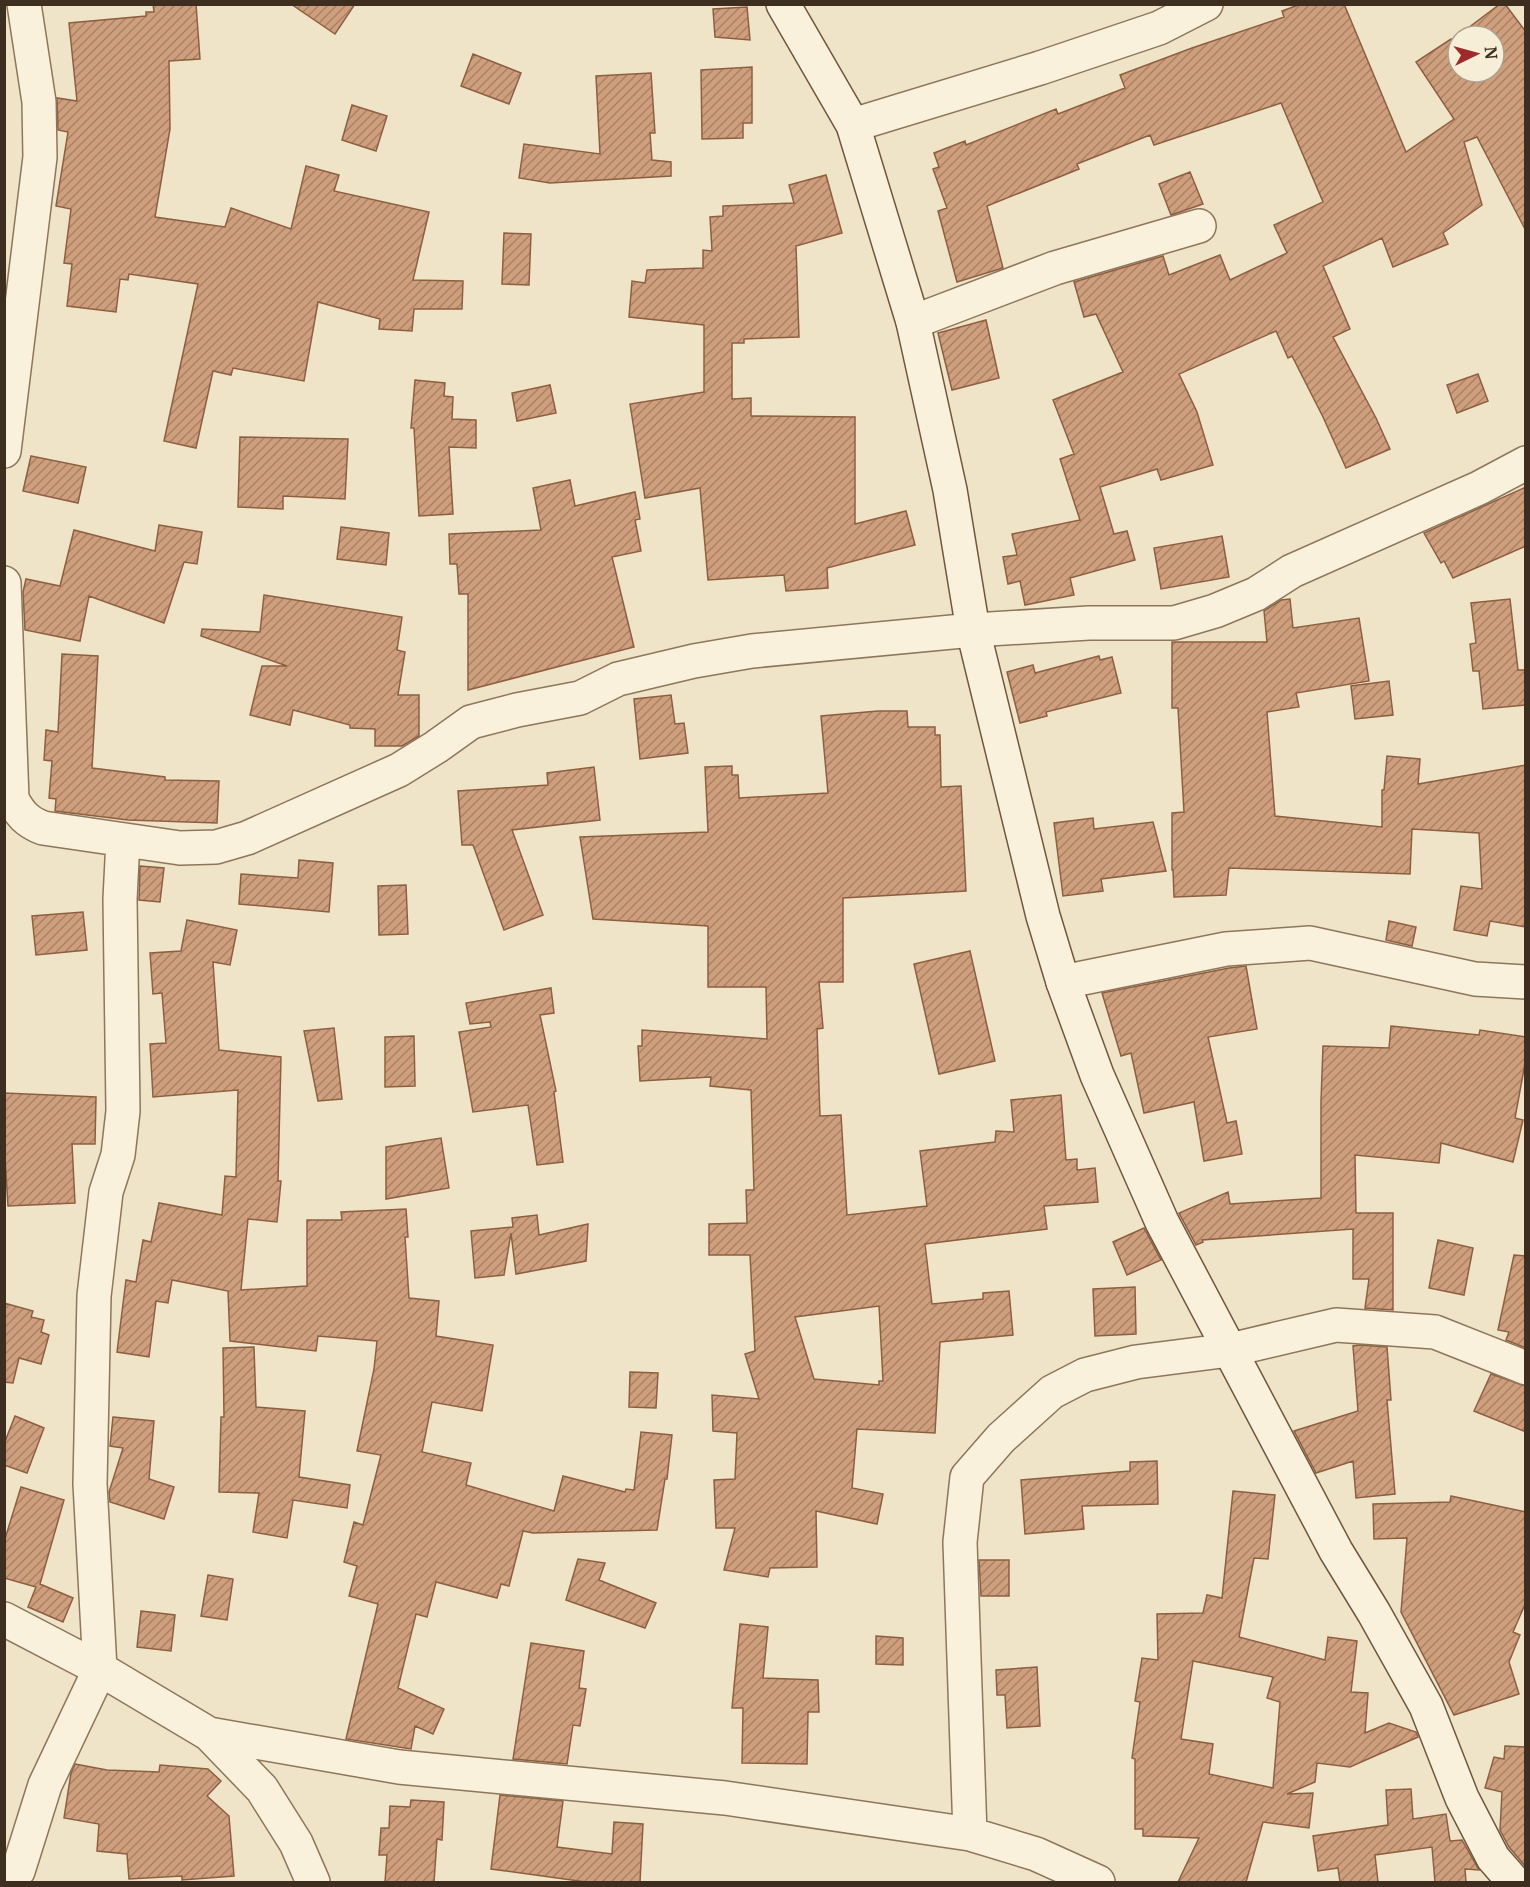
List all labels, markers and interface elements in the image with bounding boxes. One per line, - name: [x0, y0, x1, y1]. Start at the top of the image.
- north arrow: [1446, 24, 1506, 84]
- text: N: [1480, 46, 1501, 60]

